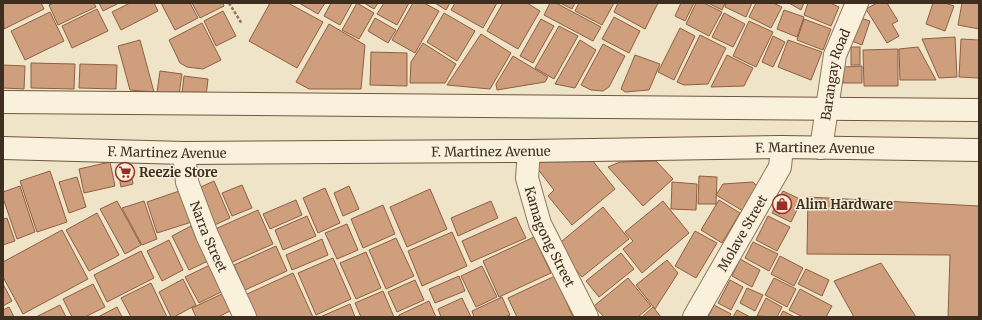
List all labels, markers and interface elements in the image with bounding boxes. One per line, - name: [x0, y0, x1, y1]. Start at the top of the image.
- street label: Barangay Road: [817, 26, 854, 122]
- street label: F. Martinez Avenue: [755, 138, 875, 157]
- street label: F. Martinez Avenue: [107, 142, 227, 162]
- street label: F. Martinez Avenue: [431, 142, 551, 160]
- supermarket icon: Reezie Store: [114, 161, 136, 183]
- place label: Reezie Store: [139, 164, 218, 181]
- street label: Kamagong Street: [521, 184, 579, 290]
- street label: Molave Street: [714, 192, 771, 274]
- shop icon: Alim Hardware: [771, 193, 793, 215]
- place label: Alim Hardware: [795, 196, 893, 213]
- street label: Narra Street: [186, 199, 232, 275]

